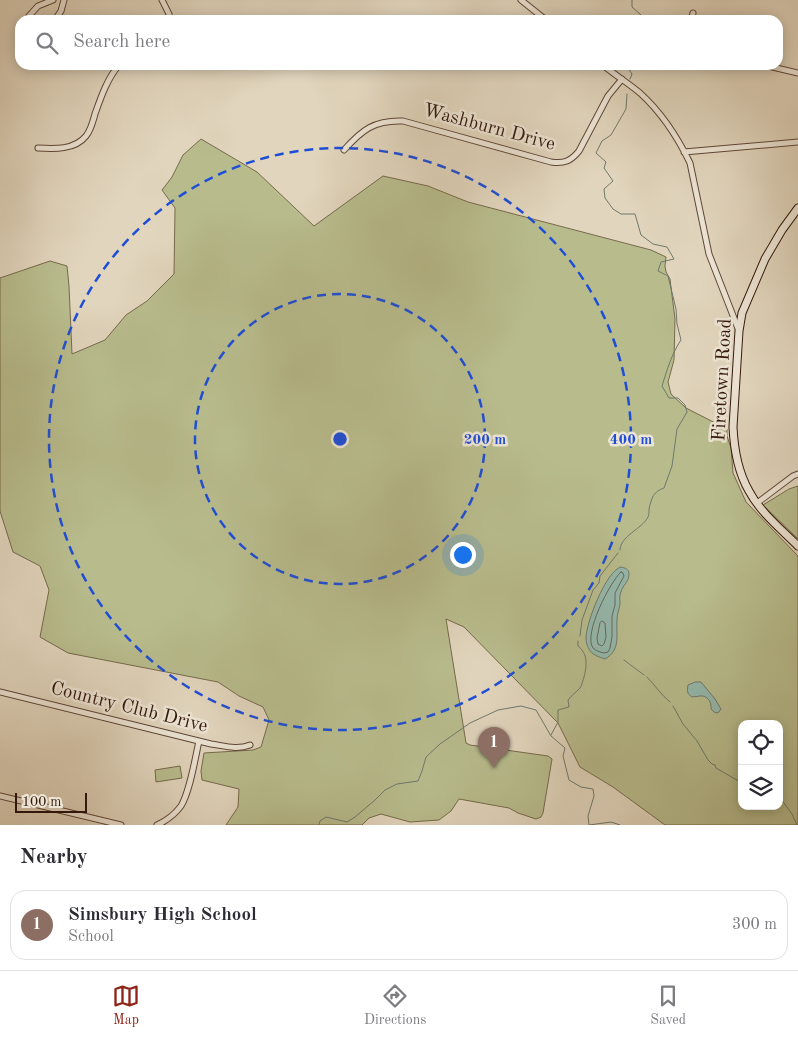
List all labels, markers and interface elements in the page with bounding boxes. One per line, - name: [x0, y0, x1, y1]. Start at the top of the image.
- search box: [15, 15, 783, 70]
- icon: search: [33, 29, 61, 57]
- text: Search here: [73, 33, 170, 52]
- street label: Washburn Drive: [421, 101, 557, 155]
- street label: Firetown Road: [710, 318, 736, 442]
- centre of rings: [331, 430, 349, 448]
- text: 200 m: [464, 433, 506, 448]
- text: 400 m: [610, 433, 652, 448]
- your location: [450, 542, 476, 568]
- street label: Country Club Drive: [49, 679, 209, 737]
- map controls: [738, 720, 783, 810]
- button: locate: [738, 720, 783, 765]
- pin: 1: [478, 727, 510, 768]
- button: layers: [738, 765, 783, 810]
- scale bar: [15, 790, 88, 813]
- text: 100 m: [22, 795, 61, 809]
- text: Nearby: [20, 847, 88, 868]
- text: Simsbury High School: [68, 906, 257, 925]
- text: 1: [32, 917, 42, 933]
- text: 300 m: [732, 917, 777, 933]
- text: School: [68, 929, 114, 945]
- tab: Map: [112, 982, 140, 1029]
- tab: Directions: [364, 982, 426, 1029]
- tab: Saved: [650, 982, 686, 1029]

